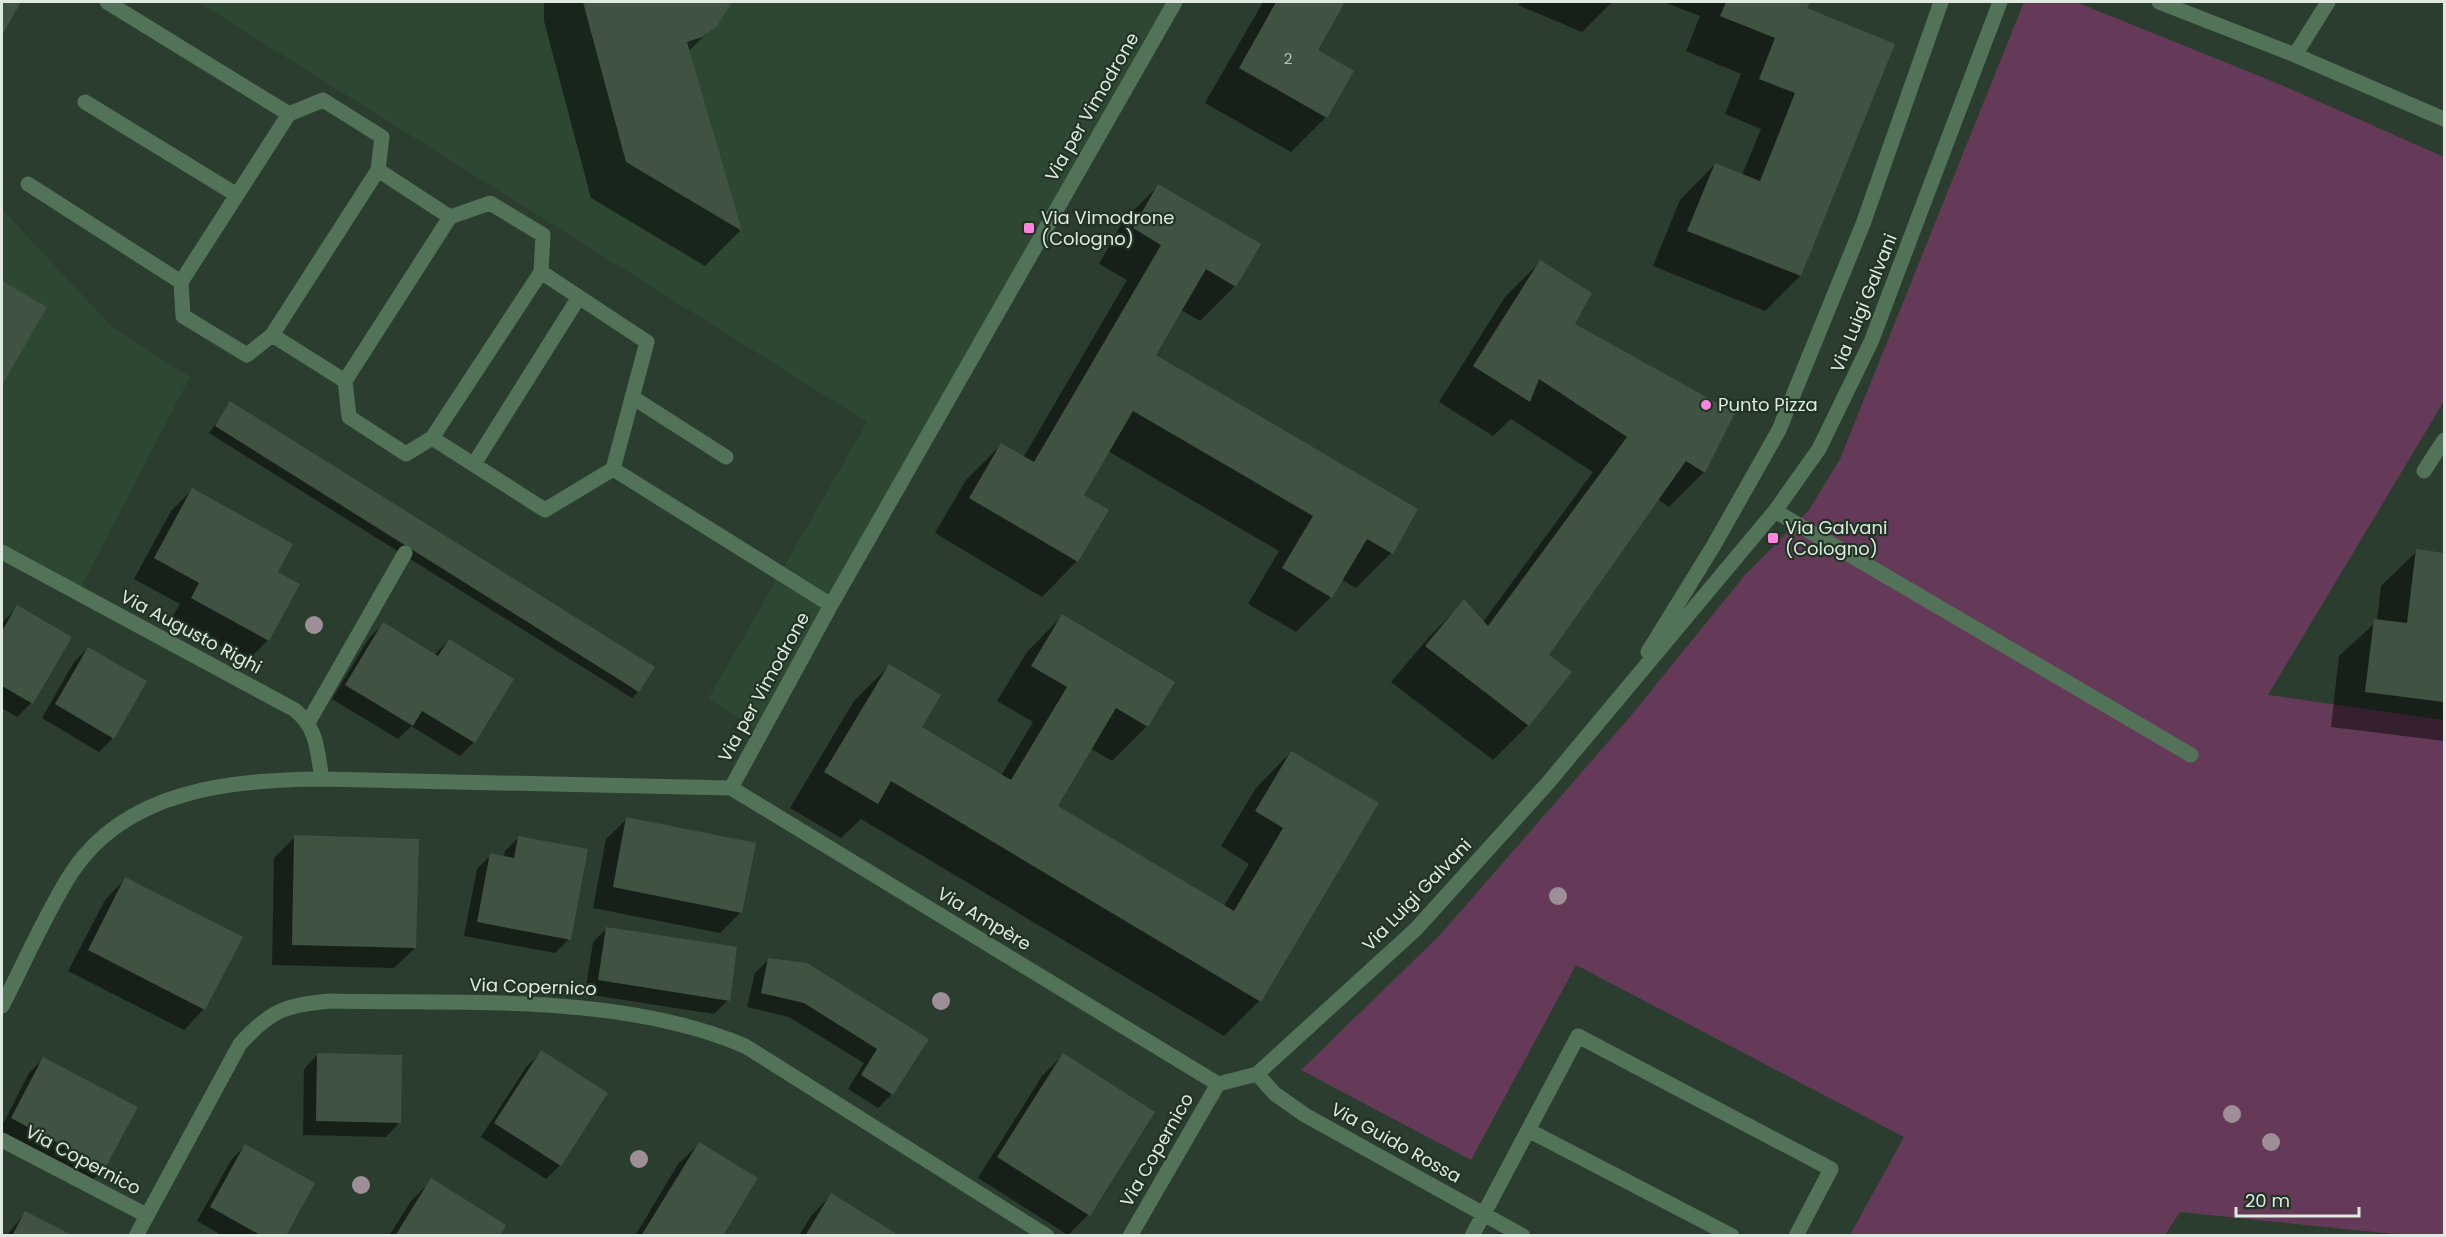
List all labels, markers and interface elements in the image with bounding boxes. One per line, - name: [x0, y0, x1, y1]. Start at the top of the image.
- street label: Via per Vimodrone: [1039, 28, 1144, 186]
- house number: 2: [1284, 48, 1292, 69]
- place label: Via Vimodrone (Cologno): [1041, 205, 1174, 251]
- marker: Via Vimodrone (Cologno): [1022, 221, 1036, 235]
- street label: Via Luigi Galvani: [1824, 230, 1903, 376]
- place label: Punto Pizza: [1718, 392, 1818, 417]
- marker: Punto Pizza: [1699, 398, 1713, 412]
- place label: Via Galvani (Cologno): [1785, 515, 1887, 561]
- marker: Via Galvani (Cologno): [1766, 531, 1780, 545]
- street label: Via Augusto Righi: [116, 584, 266, 679]
- street label: Via per Vimodrone: [712, 607, 815, 766]
- street label: Via Luigi Galvani: [1356, 833, 1477, 956]
- street label: Via Ampère: [933, 881, 1036, 956]
- street label: Via Copernico: [469, 972, 597, 1001]
- street label: Via Copernico: [1114, 1088, 1199, 1211]
- street label: Via Guido Rossa: [1327, 1096, 1466, 1189]
- street label: Via Copernico: [21, 1119, 145, 1201]
- scale bar: [2236, 1180, 2359, 1218]
- text: 20 m: [2245, 1188, 2290, 1213]

